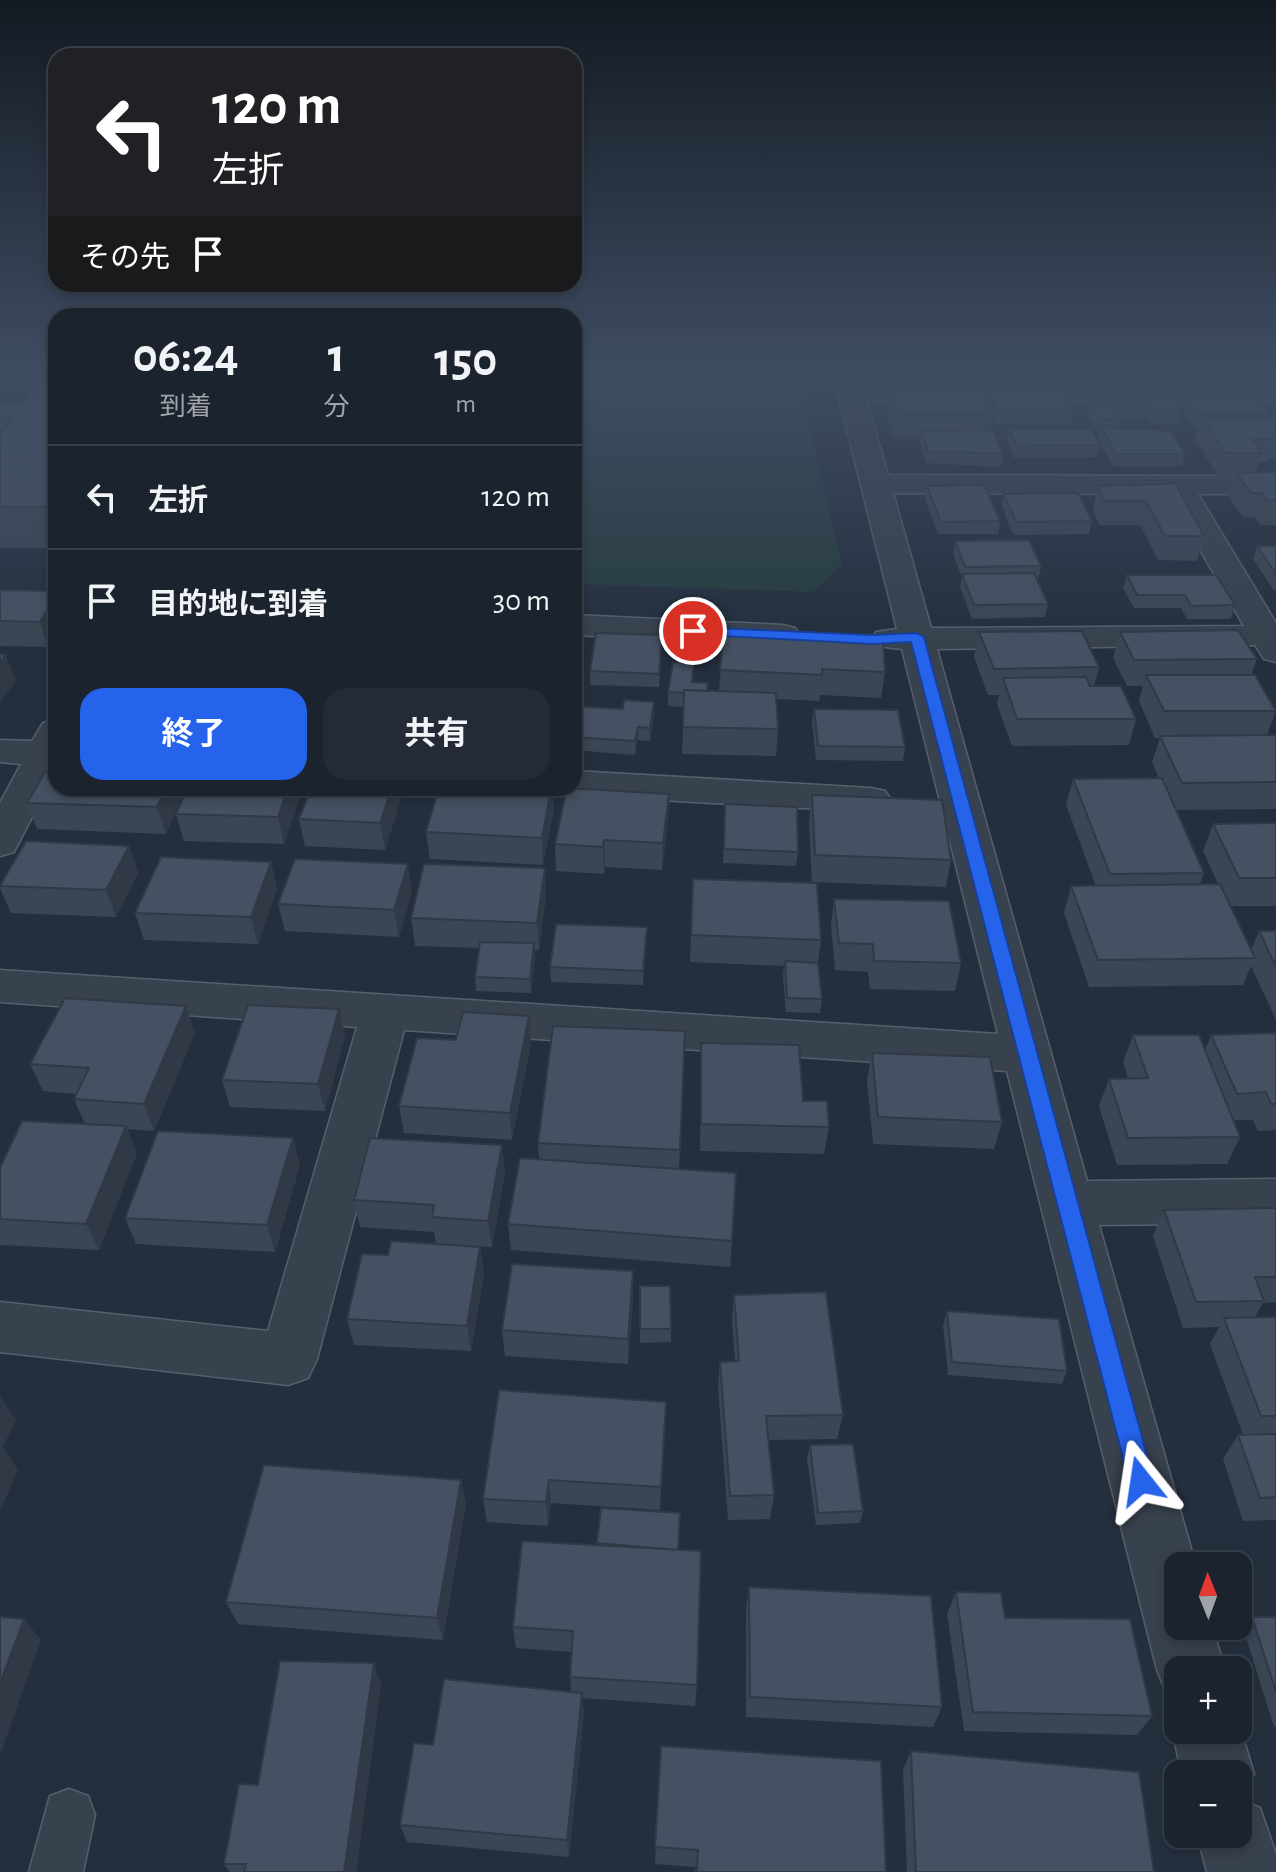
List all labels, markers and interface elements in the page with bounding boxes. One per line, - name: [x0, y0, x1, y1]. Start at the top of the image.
- text: 120 m: [212, 78, 341, 134]
- icon: left: [80, 80, 184, 184]
- text: 左折: [212, 153, 284, 189]
- icon: arrive: [186, 232, 230, 276]
- text: その先: [80, 243, 170, 273]
- text: 06:24: [133, 333, 239, 381]
- text: 1: [328, 333, 345, 381]
- text: 150: [434, 337, 497, 385]
- text: m: [455, 391, 476, 417]
- text: 到着: [160, 394, 212, 420]
- text: 分: [323, 394, 349, 420]
- icon: left: [80, 475, 124, 519]
- text: 120 m: [481, 482, 550, 512]
- text: 左折: [148, 486, 208, 516]
- icon: arrive: [80, 579, 124, 623]
- text: 30 m: [493, 586, 550, 616]
- text: 目的地に到着: [148, 590, 328, 620]
- pin: [659, 597, 727, 665]
- icon: arrive: [671, 609, 715, 653]
- button: 終了: [80, 688, 307, 780]
- button: 共有: [323, 688, 550, 780]
- position arrow: [1099, 1439, 1183, 1523]
- north arrow: [1164, 1552, 1252, 1640]
- map controls: [1164, 1552, 1252, 1848]
- button: +: [1164, 1656, 1252, 1744]
- button: −: [1164, 1760, 1252, 1848]

